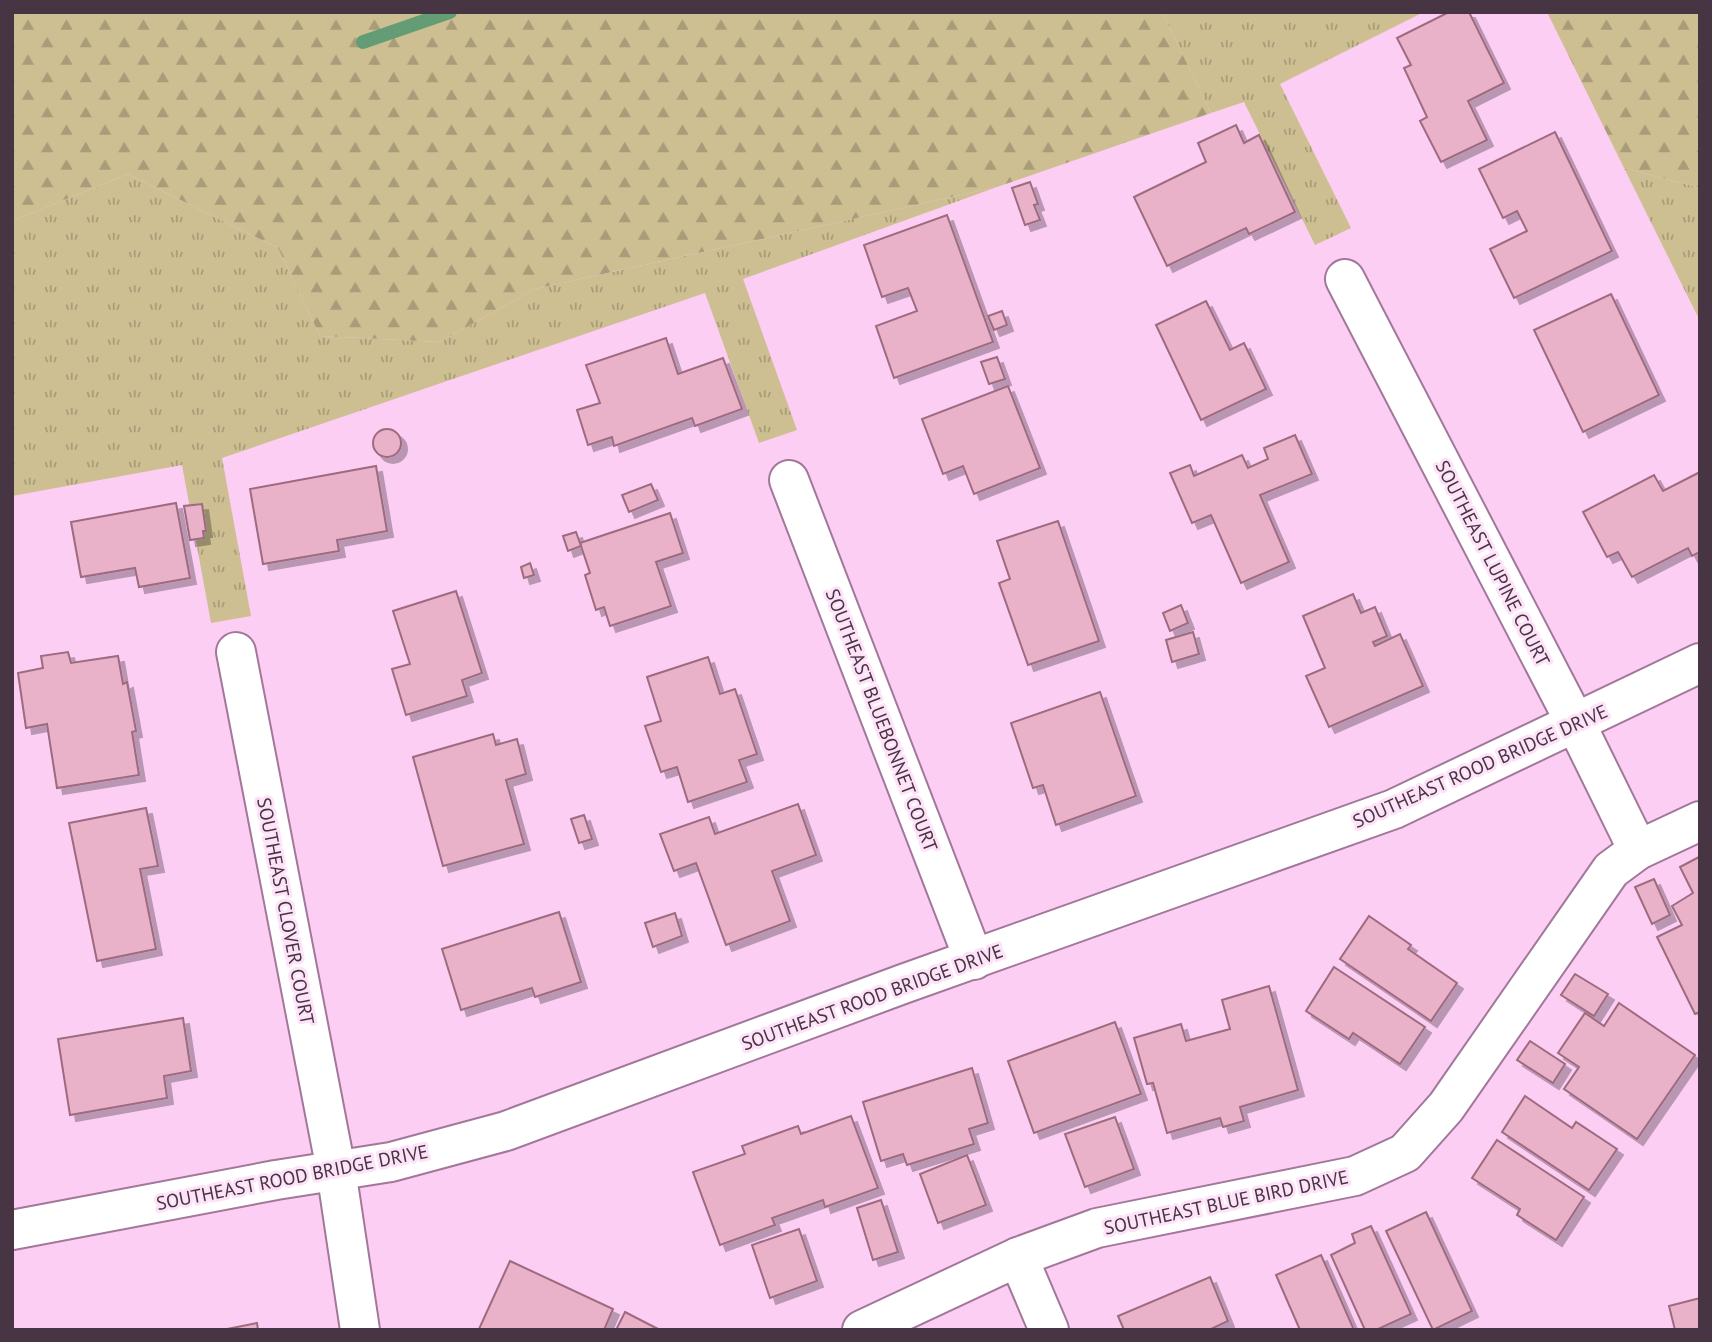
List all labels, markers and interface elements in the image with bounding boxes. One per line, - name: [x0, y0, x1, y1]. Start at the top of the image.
- street label: SOUTHEAST LUPINE COURT: [1431, 456, 1556, 670]
- street label: SOUTHEAST BLUEBONNET COURT: [821, 585, 943, 855]
- street label: SOUTHEAST ROOD BRIDGE DRIVE: [1349, 699, 1611, 833]
- street label: SOUTHEAST CLOVER COURT: [252, 795, 320, 1027]
- street label: SOUTHEAST ROOD BRIDGE DRIVE: [738, 938, 1006, 1056]
- street label: SOUTHEAST ROOD BRIDGE DRIVE: [154, 1139, 430, 1215]
- street label: SOUTHEAST BLUE BIRD DRIVE: [1102, 1164, 1350, 1240]

